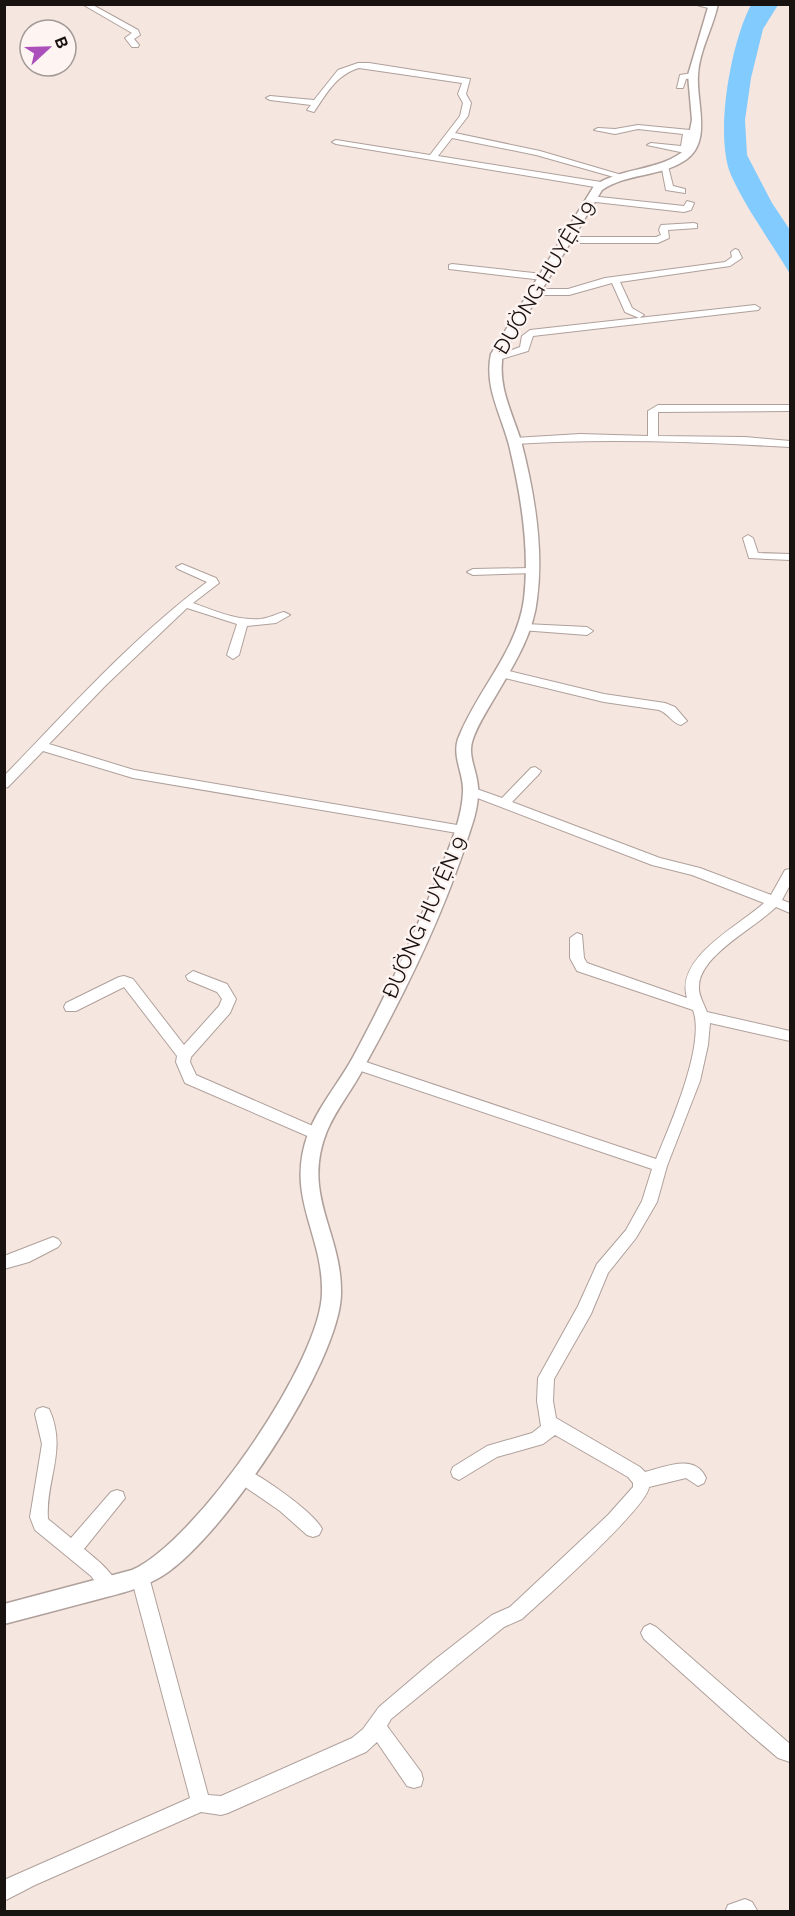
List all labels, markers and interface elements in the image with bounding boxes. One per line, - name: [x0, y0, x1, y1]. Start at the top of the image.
- north arrow: [18, 18, 78, 78]
- text: B: [51, 34, 72, 51]
- street label: ĐƯỜNG HUYỆN 9: [488, 196, 600, 358]
- street label: ĐƯỜNG HUYỆN 9: [377, 832, 471, 1002]

